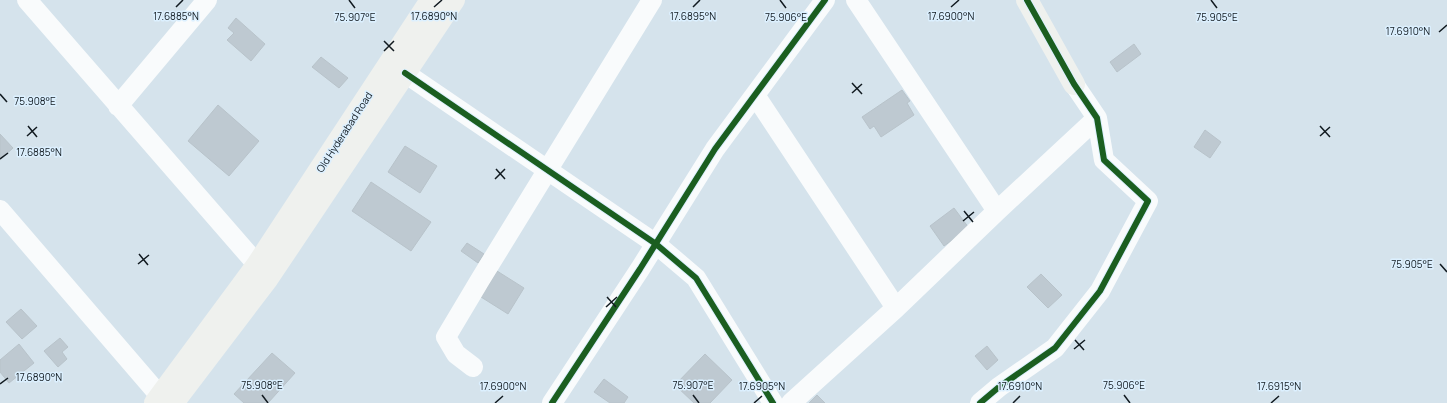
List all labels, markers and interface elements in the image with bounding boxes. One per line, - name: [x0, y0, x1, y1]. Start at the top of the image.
- text: 17.6885°N: [153, 9, 199, 23]
- text: 17.6890°N: [411, 9, 457, 23]
- text: 17.6895°N: [670, 9, 716, 23]
- text: 17.6900°N: [928, 9, 974, 23]
- text: 75.907°E: [335, 10, 376, 24]
- text: 75.906°E: [765, 10, 807, 24]
- text: 75.905°E: [1196, 10, 1238, 24]
- text: 17.6910°N: [1386, 24, 1430, 38]
- street label: Old Hyderabad Road: [313, 89, 375, 175]
- text: 75.908°E: [14, 94, 56, 108]
- text: 17.6885°N: [16, 145, 62, 159]
- text: 75.905°E: [1391, 257, 1433, 271]
- text: 17.6890°N: [16, 370, 62, 384]
- text: 75.908°E: [241, 378, 283, 392]
- text: 75.907°E: [673, 378, 714, 392]
- text: 75.906°E: [1103, 378, 1145, 392]
- text: 17.6900°N: [480, 379, 526, 393]
- text: 17.6905°N: [739, 379, 785, 393]
- text: 17.6910°N: [998, 379, 1042, 393]
- text: 17.6915°N: [1257, 379, 1301, 393]

